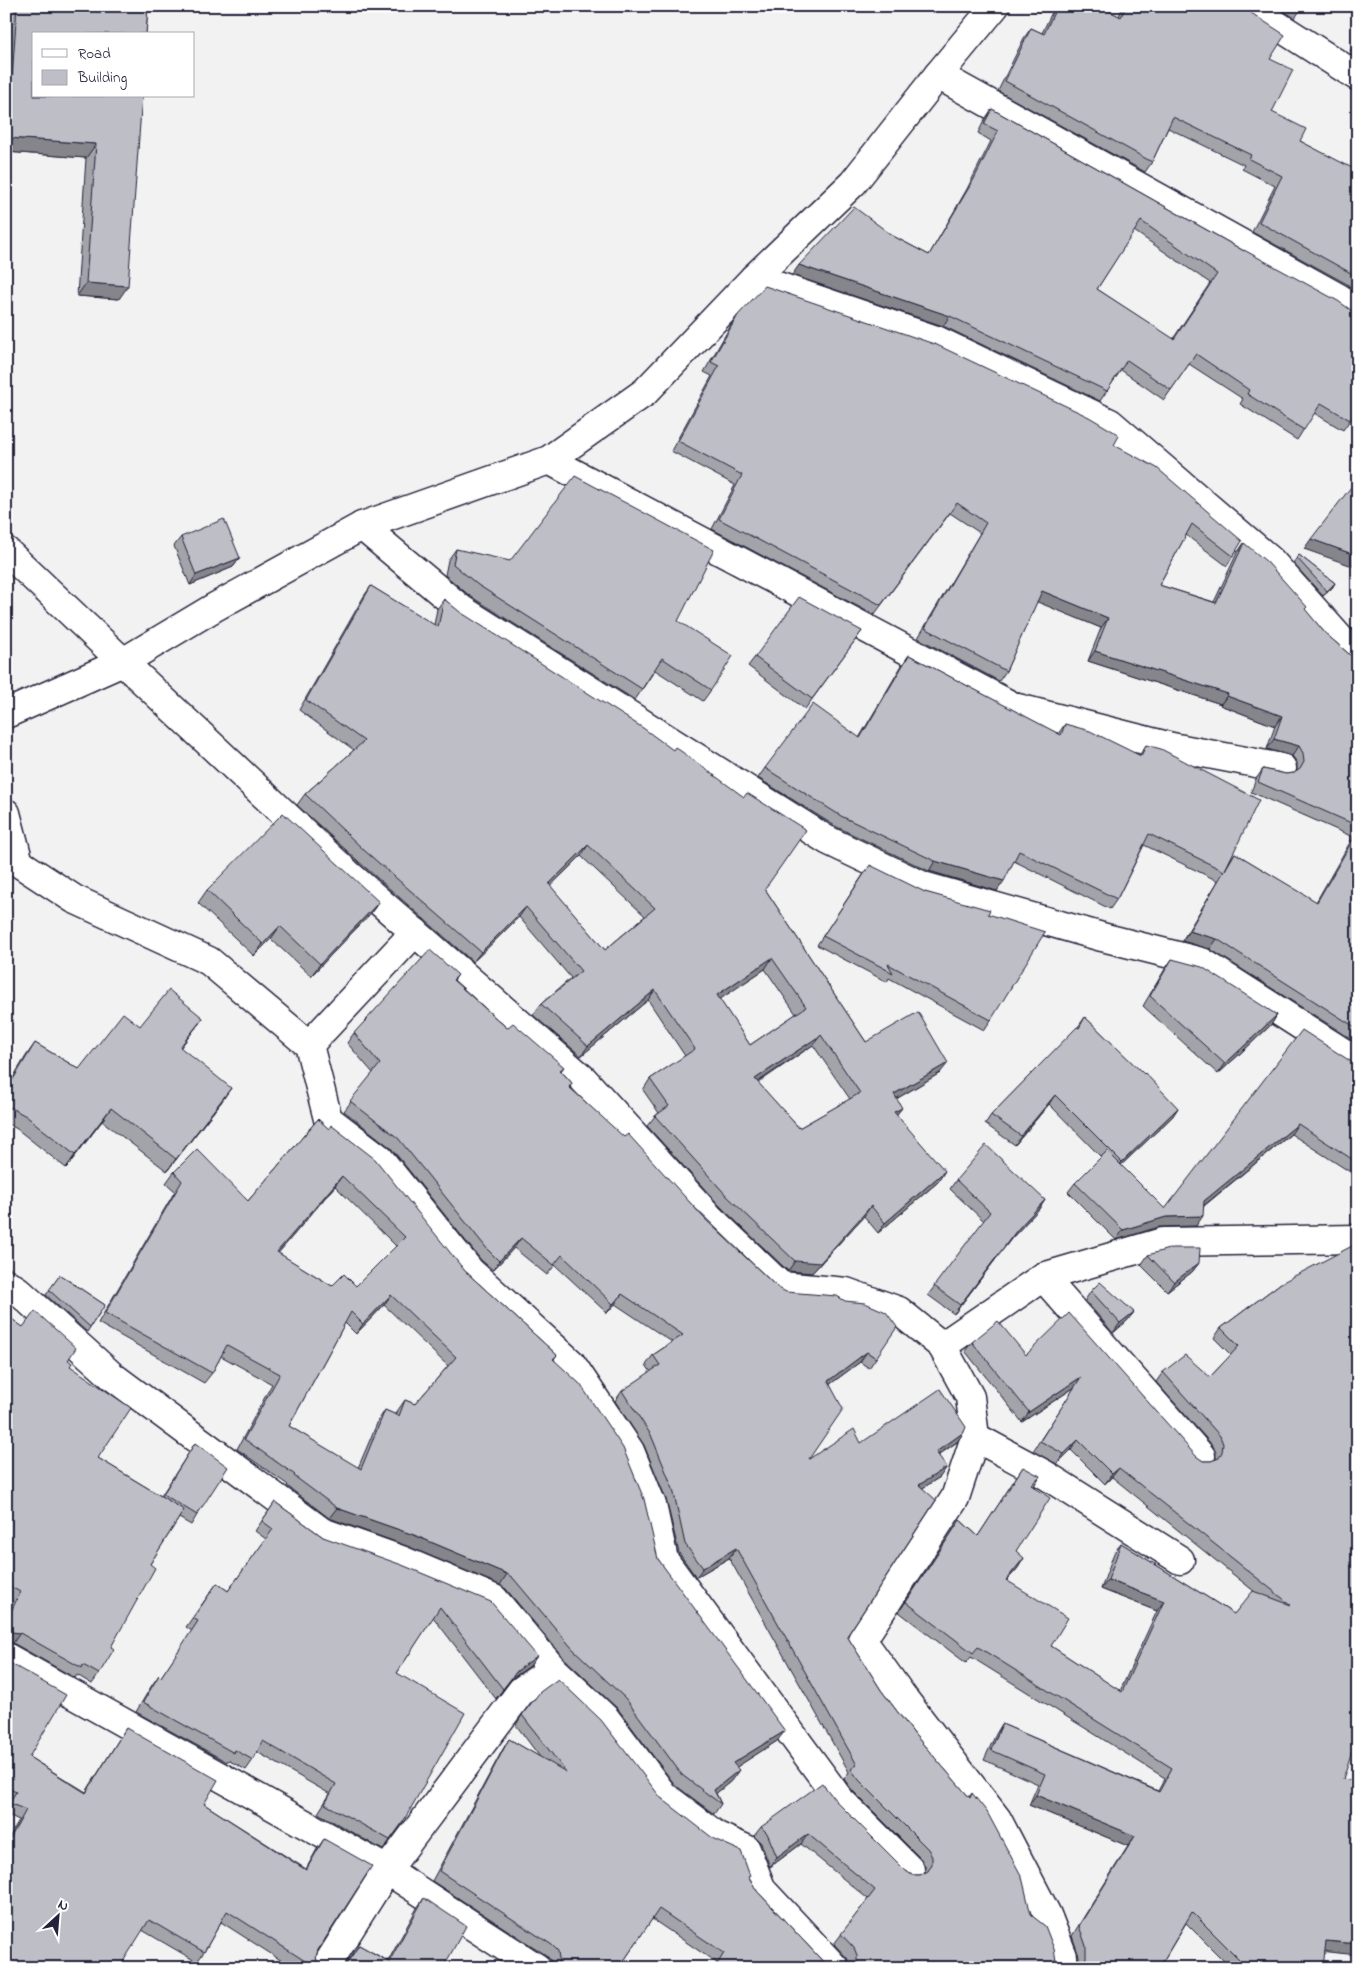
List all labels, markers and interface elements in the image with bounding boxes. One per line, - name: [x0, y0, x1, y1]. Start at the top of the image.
- legend: [32, 32, 195, 98]
- text: Road: [78, 43, 111, 65]
- text: Building: [77, 67, 127, 90]
- north arrow: [32, 1892, 82, 1942]
- text: N: [54, 1894, 72, 1917]

